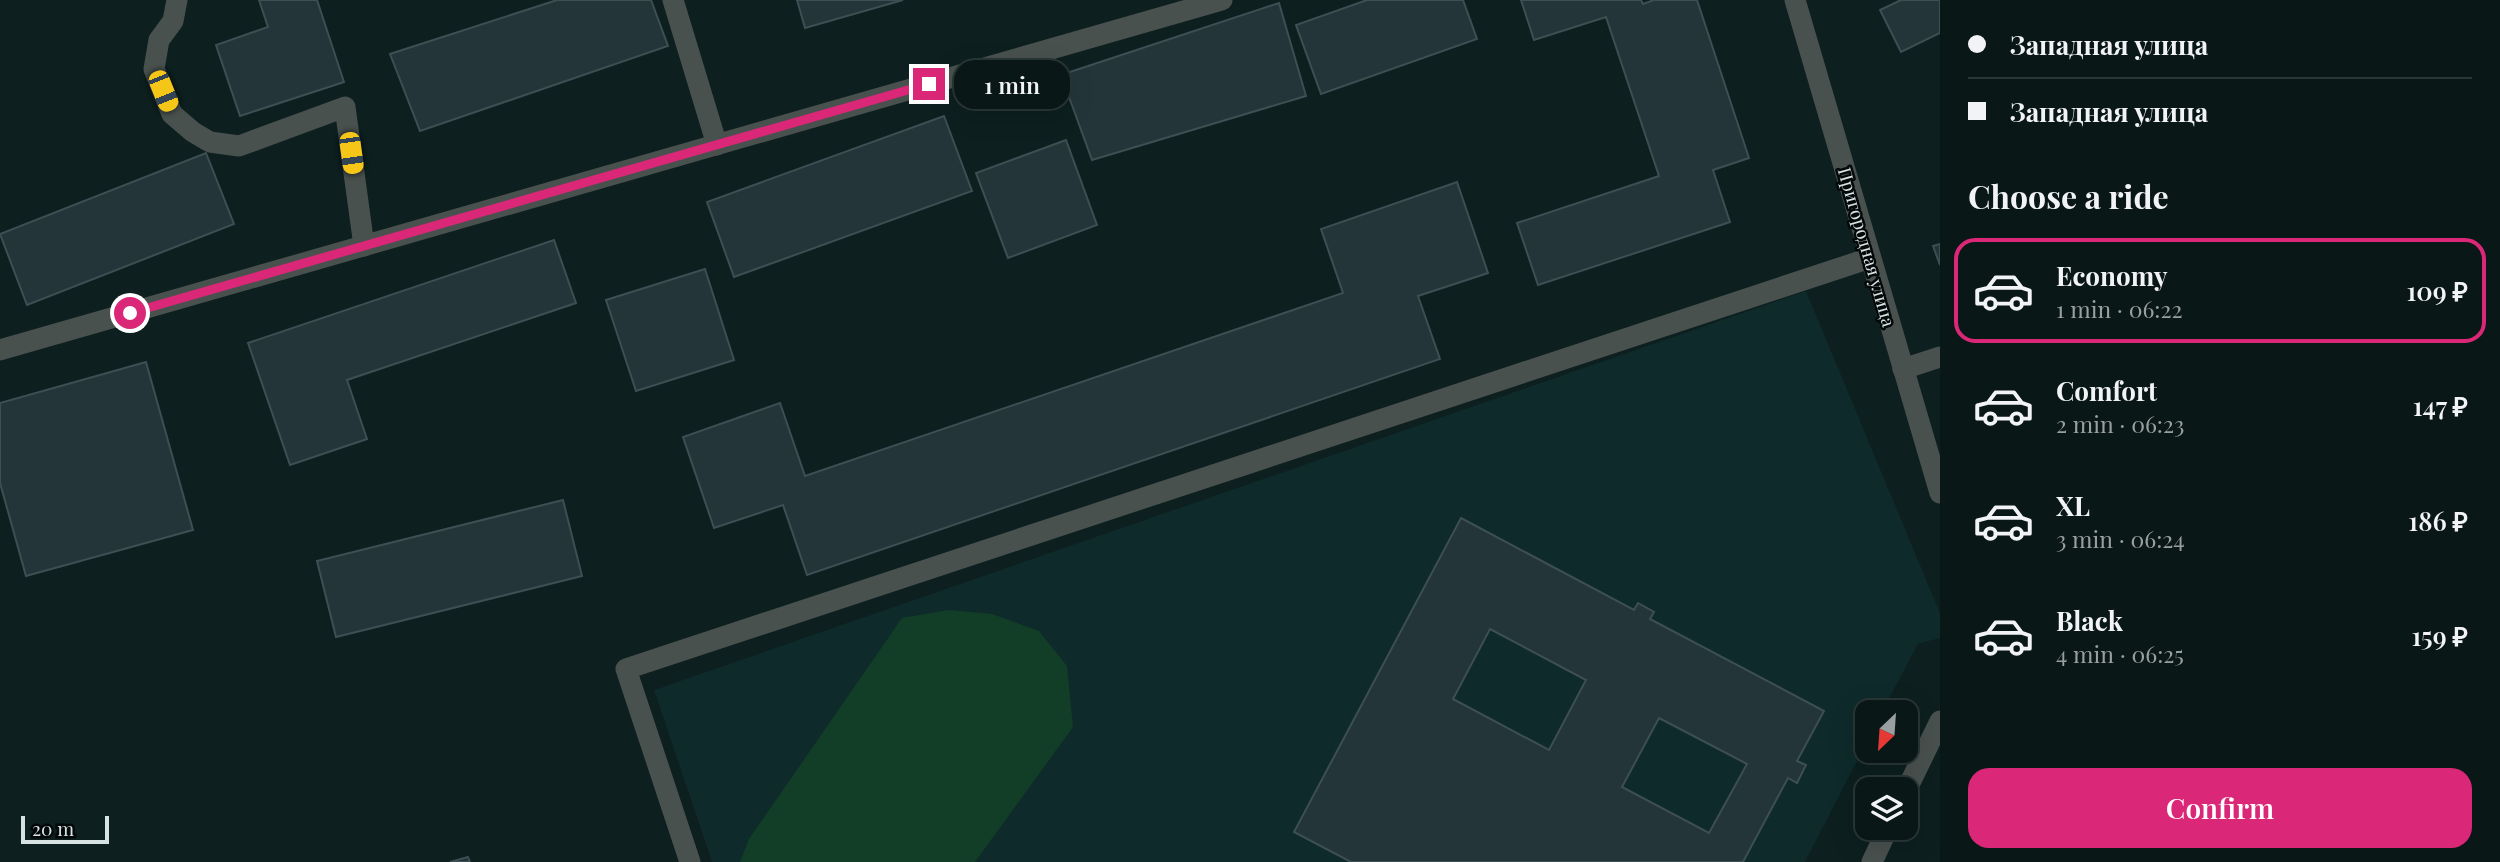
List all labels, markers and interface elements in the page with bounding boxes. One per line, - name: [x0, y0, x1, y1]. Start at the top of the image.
- text: Западная улица: [2010, 27, 2208, 62]
- callout: 1 min: [954, 60, 1069, 108]
- car: [146, 68, 181, 114]
- route end: [913, 68, 945, 100]
- text: 1 min: [984, 69, 1040, 100]
- text: Западная улица: [2010, 94, 2208, 129]
- car: [338, 131, 365, 175]
- street label: Пригородная улица: [1833, 164, 1901, 330]
- text: Choose a ride: [1968, 174, 2169, 217]
- text: Economy: [2056, 258, 2167, 293]
- icon: car: [1972, 259, 2035, 322]
- text: 109 ₽: [2406, 273, 2468, 308]
- text: 1 min · 06:22: [2056, 293, 2183, 324]
- route start: [114, 297, 146, 329]
- text: Comfort: [2056, 373, 2157, 408]
- icon: car: [1972, 374, 2035, 437]
- text: 147 ₽: [2413, 388, 2468, 423]
- text: 2 min · 06:23: [2056, 408, 2184, 439]
- text: XL: [2056, 488, 2090, 523]
- icon: car: [1972, 489, 2035, 552]
- text: 186 ₽: [2408, 503, 2468, 538]
- text: 3 min · 06:24: [2056, 523, 2185, 554]
- text: Black: [2056, 603, 2123, 638]
- icon: car: [1972, 604, 2035, 667]
- text: 159 ₽: [2412, 618, 2468, 653]
- text: 4 min · 06:25: [2056, 638, 2184, 669]
- north arrow: [1855, 700, 1918, 763]
- map controls: [1855, 700, 1918, 840]
- button: Confirm: [1968, 768, 2472, 848]
- button: layers: [1855, 777, 1918, 840]
- scale bar: [21, 813, 108, 845]
- text: 20 m: [32, 815, 74, 841]

